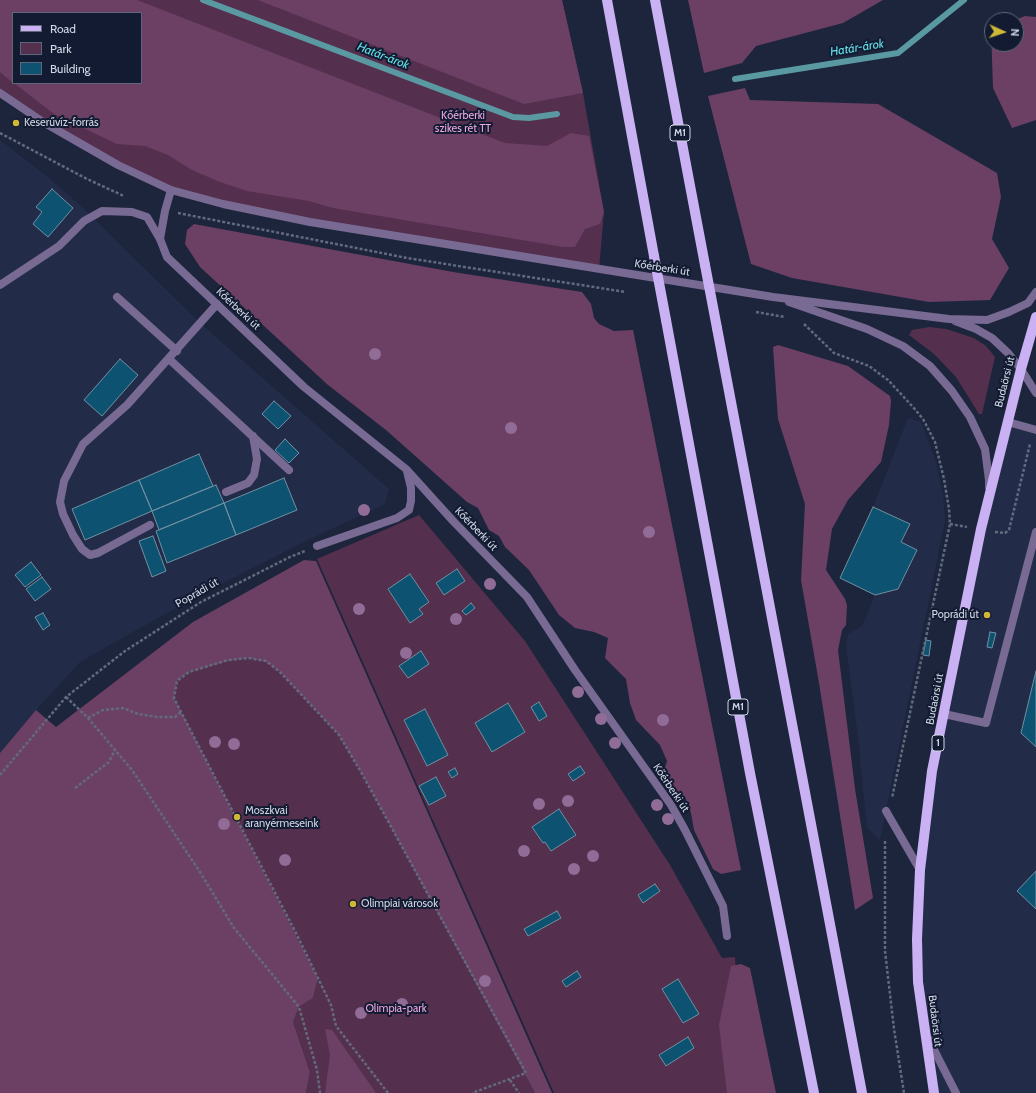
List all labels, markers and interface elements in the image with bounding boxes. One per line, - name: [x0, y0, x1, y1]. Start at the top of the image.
- legend: [12, 12, 142, 84]
- north arrow: [984, 12, 1024, 52]
- text: Road: [50, 21, 76, 36]
- text: N: [1008, 28, 1022, 37]
- water label: Határ-árok: [829, 37, 885, 59]
- water label: Határ-árok: [355, 40, 411, 72]
- text: Park: [50, 41, 72, 56]
- text: Building: [50, 61, 91, 76]
- park label: Kőérberki szikes rét TT: [435, 109, 491, 135]
- place label: Keserűvíz-forrás: [24, 116, 99, 130]
- marker: Keserűvíz-forrás: [11, 118, 21, 128]
- road number: M1: [670, 125, 690, 141]
- street label: Kőérberki út: [633, 257, 691, 279]
- street label: Kőérberki út: [213, 285, 263, 333]
- street label: Budaörsi út: [992, 355, 1018, 409]
- street label: Kőérberki út: [452, 504, 500, 554]
- street label: Poprádi út: [173, 575, 221, 611]
- place label: Poprádi út: [932, 608, 979, 622]
- marker: Poprádi út: [982, 610, 992, 620]
- street label: Budaörsi út: [924, 672, 946, 726]
- road number: M1: [728, 699, 748, 715]
- road number: 1: [932, 735, 944, 751]
- street label: Kőérberki út: [650, 761, 692, 815]
- place label: Moszkvai aranyérmeseink: [245, 804, 318, 830]
- marker: Moszkvai aranyérmeseink: [232, 812, 242, 822]
- place label: Olimpiai városok: [361, 897, 438, 911]
- marker: Olimpiai városok: [348, 899, 358, 909]
- street label: Budaörsi út: [925, 994, 945, 1048]
- park label: Olimpia-park: [365, 1002, 427, 1016]

